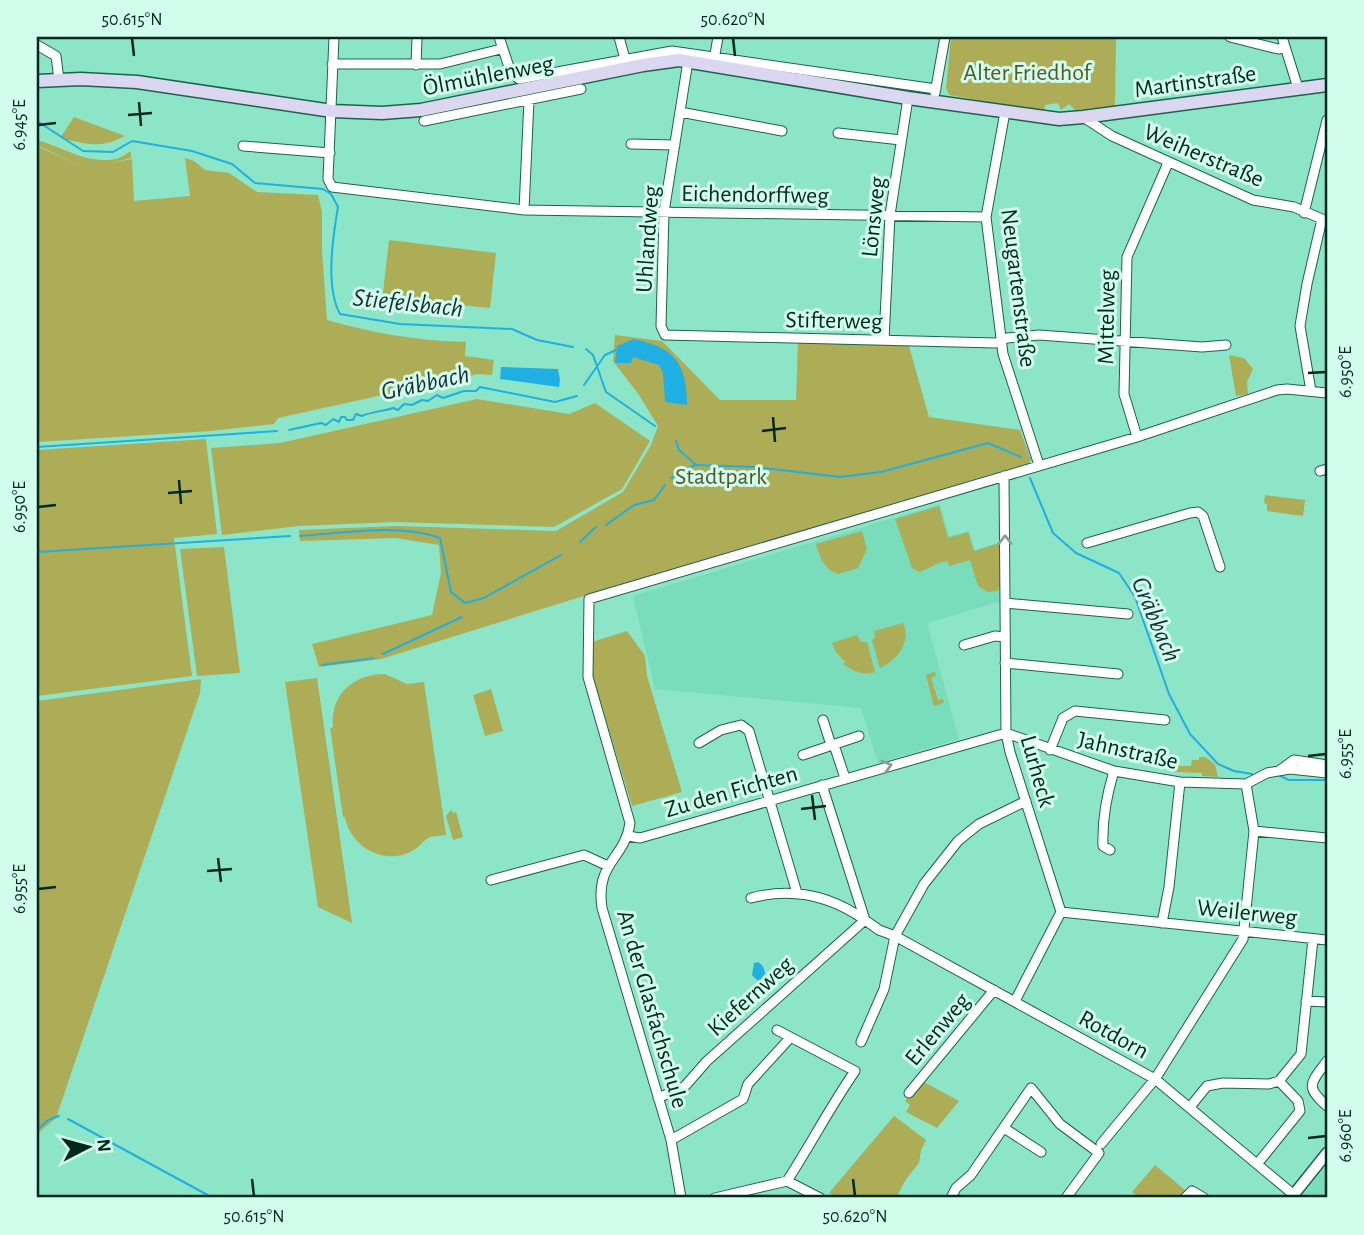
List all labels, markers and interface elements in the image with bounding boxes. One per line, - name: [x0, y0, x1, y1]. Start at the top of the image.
- text: 50.615°N: [102, 11, 162, 29]
- text: 50.620°N: [701, 11, 765, 29]
- street label: Ölmühlenweg: [421, 51, 556, 100]
- park label: Alter Friedhof: [963, 61, 1092, 85]
- street label: Martinstraße: [1133, 62, 1258, 102]
- text: 6.945°E: [11, 99, 29, 151]
- street label: Weiherstraße: [1140, 120, 1267, 192]
- street label: Lönsweg: [858, 175, 890, 259]
- street label: Eichendorffweg: [681, 182, 829, 208]
- street label: Uhlandweg: [632, 184, 664, 293]
- street label: Neugartenstraße: [996, 208, 1040, 369]
- street label: Mittelweg: [1094, 269, 1120, 365]
- water label: Stiefelsbach: [351, 284, 464, 322]
- street label: Stifterweg: [785, 308, 883, 334]
- text: 6.950°E: [1337, 346, 1355, 398]
- water label: Gräbbach: [379, 361, 472, 405]
- park label: Stadtpark: [675, 465, 767, 489]
- text: 6.950°E: [11, 481, 29, 533]
- one-way arrow: [997, 534, 1013, 545]
- water label: Gräbbach: [1127, 573, 1186, 666]
- street label: Jahnstraße: [1075, 728, 1180, 774]
- text: 6.955°E: [1337, 729, 1355, 779]
- street label: Lurheck: [1015, 733, 1059, 810]
- one-way arrow: [881, 760, 893, 775]
- street label: Zu den Fichten: [662, 762, 800, 822]
- text: 6.955°E: [11, 864, 29, 914]
- street label: Weilerweg: [1196, 896, 1298, 930]
- street label: An der Glasfachschule: [612, 907, 692, 1111]
- street label: Kiefernweg: [703, 952, 798, 1041]
- street label: Erlenweg: [901, 989, 975, 1070]
- street label: Rotdorn: [1075, 1006, 1152, 1064]
- text: 6.960°E: [1337, 1109, 1355, 1162]
- north arrow: [52, 1112, 122, 1182]
- text: N: [93, 1138, 114, 1153]
- text: 50.615°N: [224, 1208, 284, 1226]
- text: 50.620°N: [823, 1208, 887, 1226]

